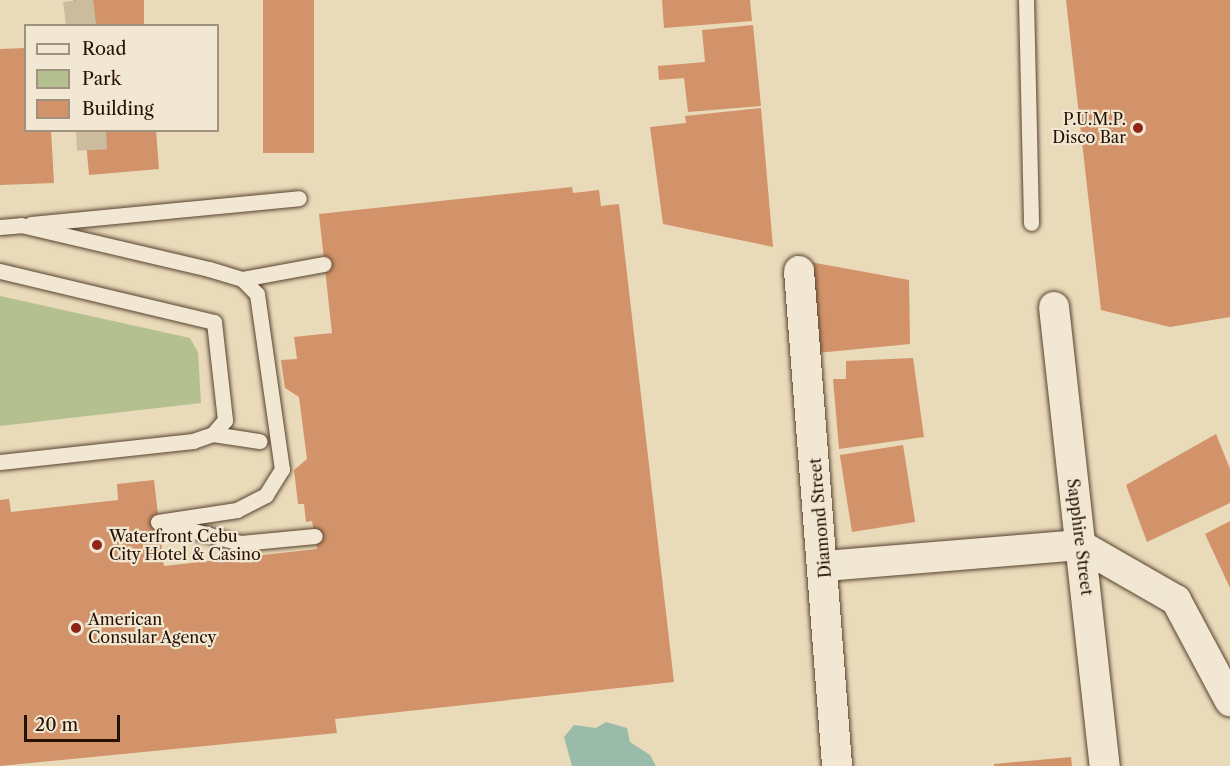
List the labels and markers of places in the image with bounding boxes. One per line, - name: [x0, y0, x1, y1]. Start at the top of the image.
- place label: P.U.M.P. Disco Bar: [1052, 109, 1126, 147]
- marker: P.U.M.P. Disco Bar: [1131, 121, 1145, 135]
- place label: Waterfront Cebu City Hotel & Casino: [109, 526, 261, 564]
- marker: Waterfront Cebu City Hotel & Casino: [90, 538, 104, 552]
- place label: American Consular Agency: [88, 609, 217, 647]
- marker: American Consular Agency: [69, 621, 83, 635]

